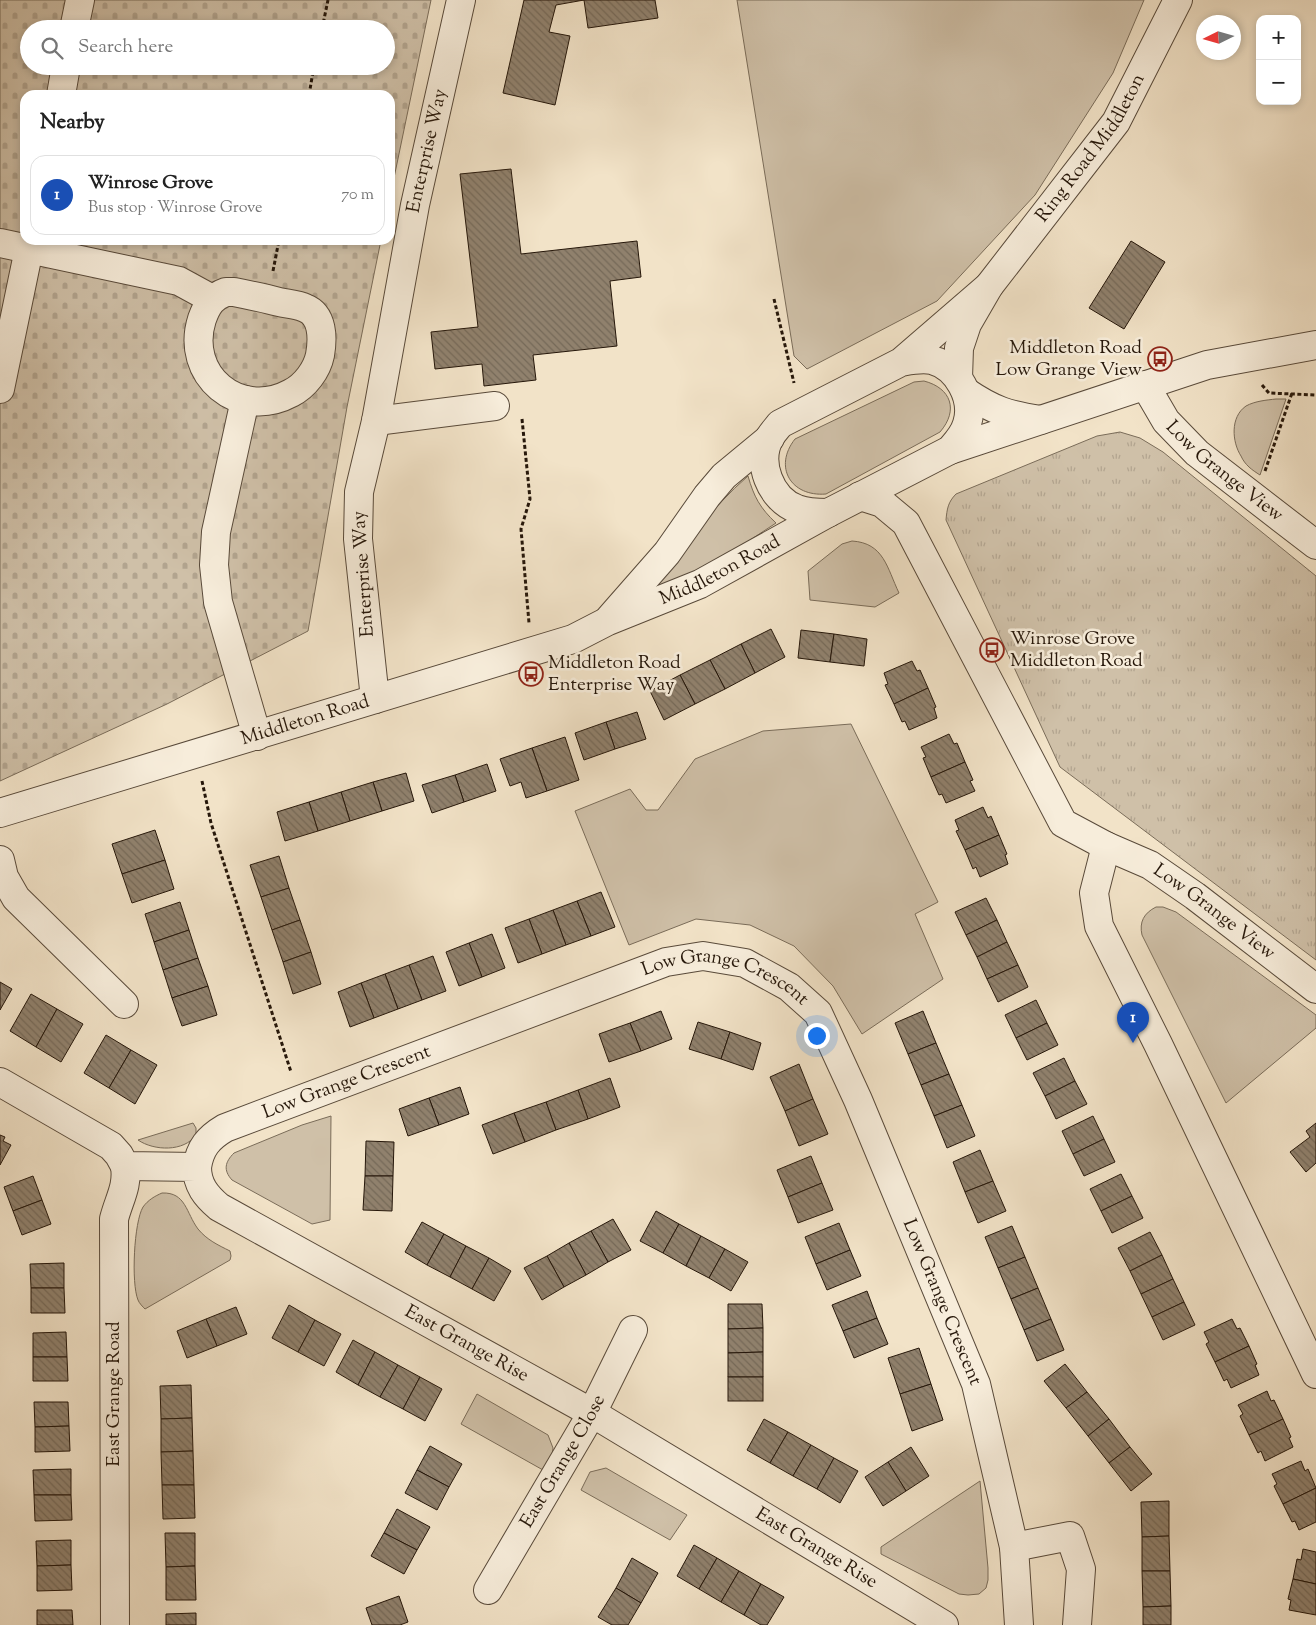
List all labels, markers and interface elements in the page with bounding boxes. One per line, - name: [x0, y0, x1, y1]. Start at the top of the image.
- north arrow: [1196, 15, 1241, 60]
- map controls: [1256, 15, 1301, 105]
- button: +: [1256, 15, 1301, 60]
- search box: [20, 20, 395, 75]
- icon: search: [38, 34, 66, 62]
- text: Search here: [78, 34, 173, 61]
- button: −: [1256, 60, 1301, 105]
- street label: Ring Road Middleton: [1030, 69, 1152, 228]
- street label: Enterprise Way: [400, 86, 454, 215]
- text: Nearby: [40, 108, 105, 138]
- text: Winrose Grove: [88, 170, 213, 197]
- text: 1: [54, 184, 60, 207]
- text: 70 m: [341, 184, 374, 207]
- text: Bus stop · Winrose Grove: [88, 197, 262, 220]
- place label: Middleton Road Low Grange View: [996, 335, 1142, 384]
- bus stop icon: Middleton Road Low Grange View: [1147, 346, 1173, 372]
- street label: Low Grange View: [1159, 415, 1289, 529]
- street label: Enterprise Way: [346, 509, 382, 638]
- street label: Middleton Road: [655, 528, 786, 613]
- place label: Winrose Grove Middleton Road: [1010, 626, 1143, 675]
- bus stop icon: Winrose Grove Middleton Road: [979, 637, 1005, 663]
- place label: Middleton Road Enterprise Way: [548, 650, 681, 699]
- bus stop icon: Middleton Road Enterprise Way: [518, 661, 544, 687]
- street label: Middleton Road: [238, 688, 373, 753]
- street label: Low Grange View: [1147, 857, 1281, 966]
- street label: Low Grange Crescent: [638, 943, 815, 1012]
- pin: 1: [1117, 1002, 1149, 1043]
- your location: [804, 1023, 830, 1049]
- street label: Low Grange Crescent: [259, 1038, 435, 1126]
- street label: Low Grange Crescent: [895, 1215, 989, 1390]
- street label: East Grange Rise: [400, 1299, 534, 1389]
- street label: East Grange Road: [101, 1321, 128, 1467]
- street label: East Grange Close: [514, 1390, 612, 1533]
- street label: East Grange Rise: [750, 1501, 883, 1595]

